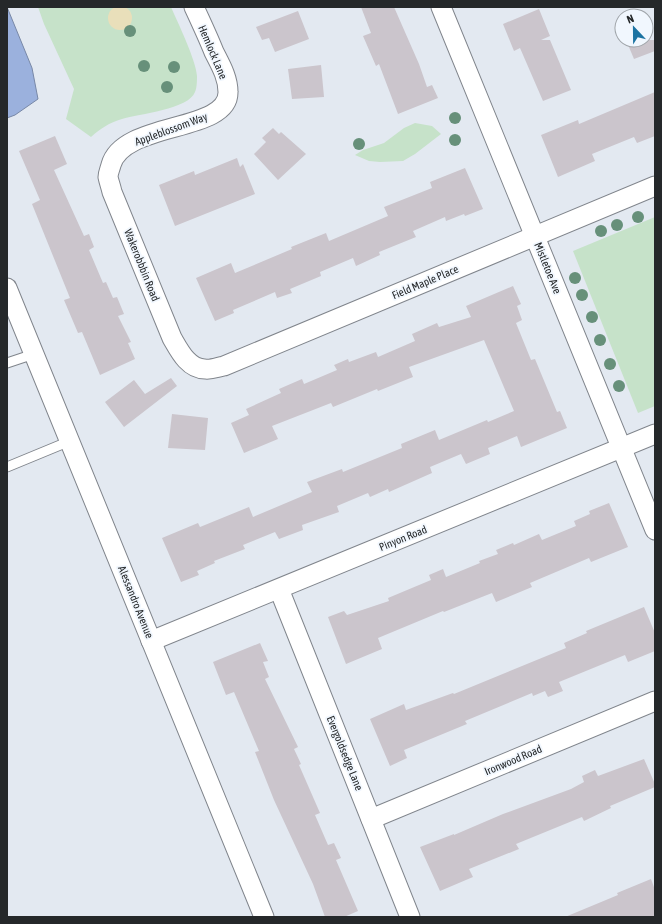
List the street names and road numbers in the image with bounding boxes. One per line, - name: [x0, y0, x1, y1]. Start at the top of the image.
- street label: Hemlock Lane: [196, 23, 230, 81]
- street label: Appleblossom Way: [133, 110, 209, 148]
- street label: Wakerobbbin Road: [122, 227, 162, 303]
- street label: Mistletoe Ave: [532, 241, 564, 295]
- street label: Field Maple Place: [390, 263, 460, 301]
- street label: Pinyon Road: [377, 523, 429, 553]
- street label: Alessandro Avenue: [116, 564, 156, 640]
- street label: Evergoldsedge Lane: [325, 714, 365, 792]
- street label: Ironwood Road: [483, 743, 543, 777]

